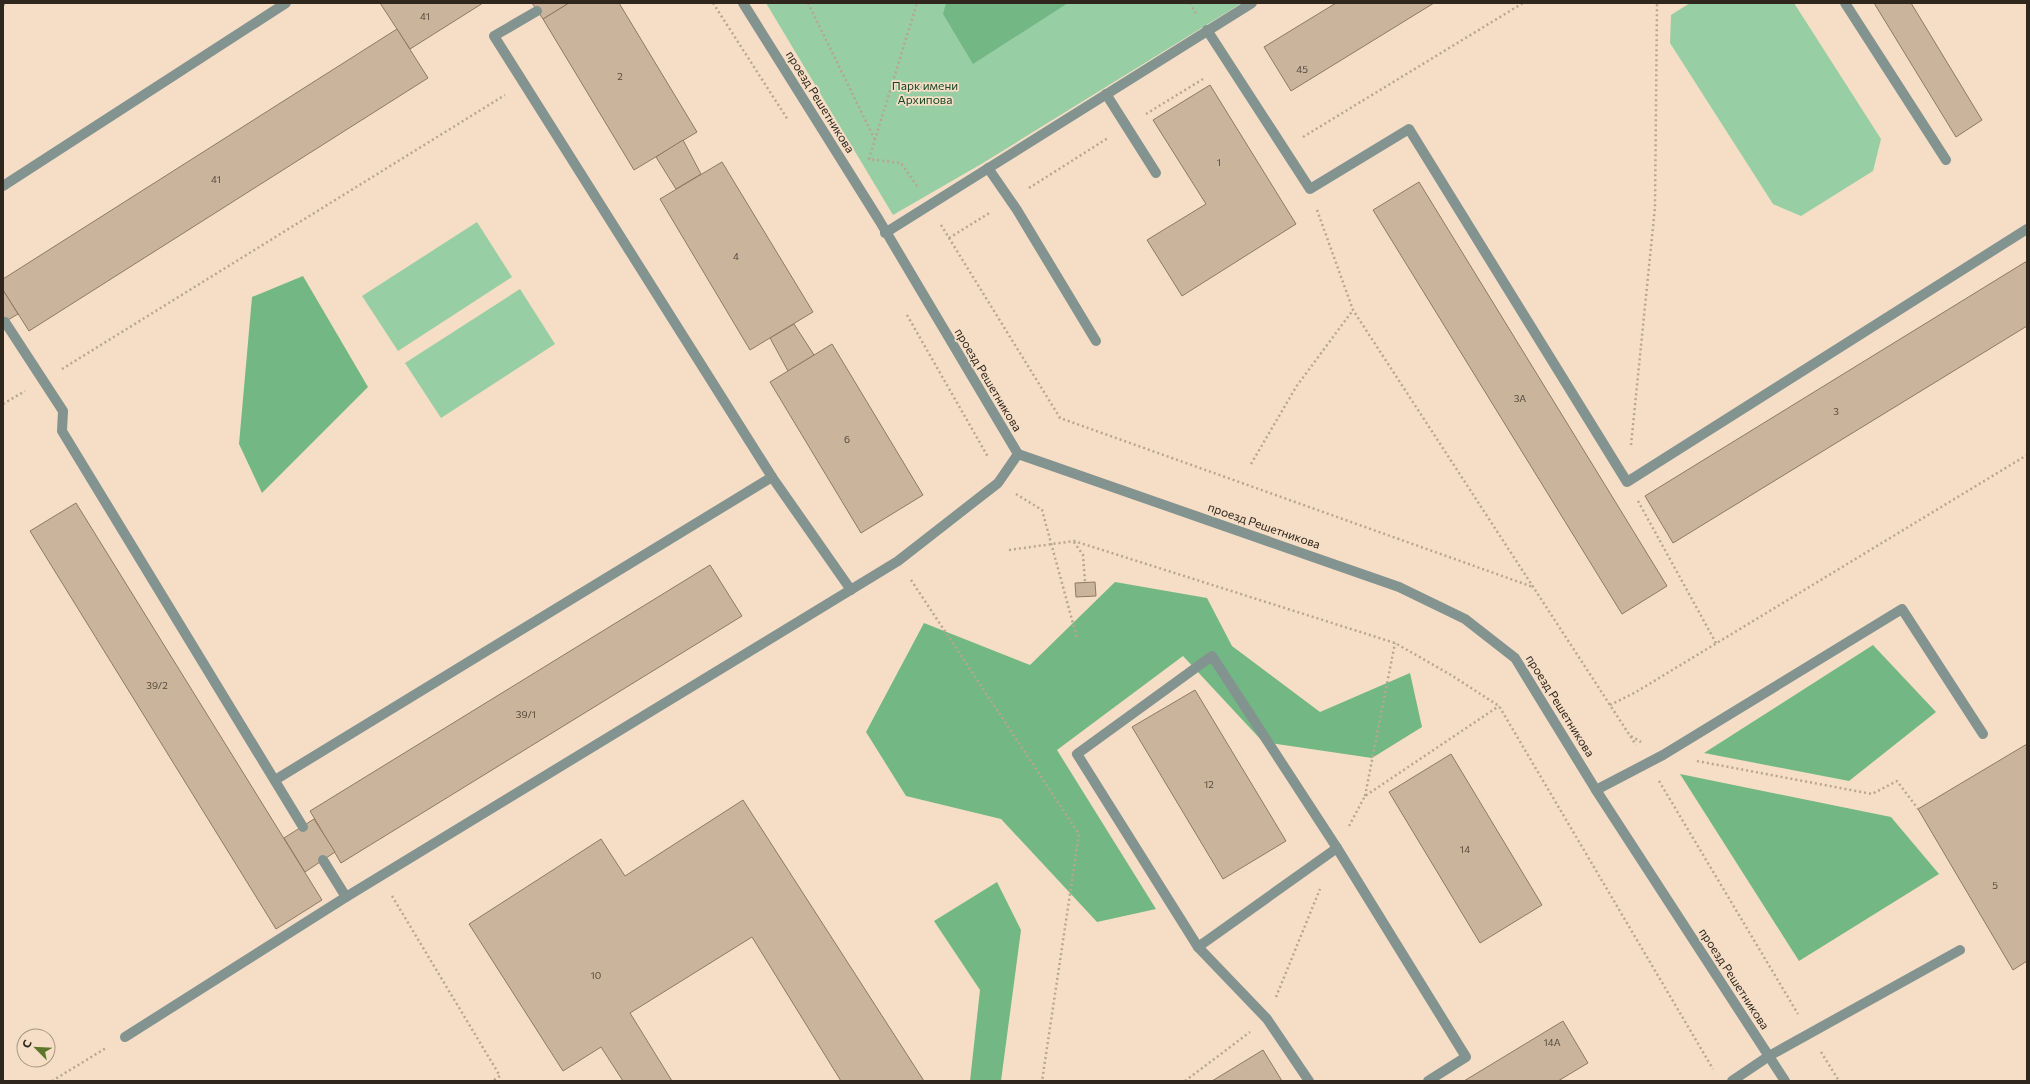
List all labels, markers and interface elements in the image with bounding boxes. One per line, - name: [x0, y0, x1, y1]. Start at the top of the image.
- house number: 41: [420, 10, 430, 22]
- street label: проезд Решетникова: [784, 48, 858, 155]
- house number: 45: [1296, 63, 1308, 75]
- house number: 2: [617, 70, 623, 82]
- park label: Парк имени Архипова: [892, 78, 958, 106]
- house number: 1: [1217, 156, 1221, 168]
- house number: 41: [211, 173, 221, 185]
- house number: 4: [733, 250, 739, 262]
- street label: проезд Решетникова: [953, 325, 1025, 434]
- house number: 3А: [1514, 392, 1526, 404]
- house number: 3: [1833, 405, 1839, 417]
- house number: 6: [844, 433, 850, 445]
- street label: проезд Решетникова: [1206, 499, 1322, 551]
- street label: проезд Решетникова: [1524, 652, 1598, 759]
- house number: 39/2: [146, 679, 168, 691]
- house number: 39/1: [516, 708, 536, 720]
- house number: 12: [1204, 778, 1214, 790]
- house number: 14: [1460, 843, 1470, 855]
- house number: 5: [1992, 879, 1998, 891]
- street label: проезд Решетникова: [1697, 925, 1773, 1032]
- house number: 10: [591, 969, 601, 981]
- north arrow: [16, 1028, 56, 1068]
- house number: 14А: [1543, 1036, 1561, 1048]
- text: С: [19, 1037, 34, 1050]

